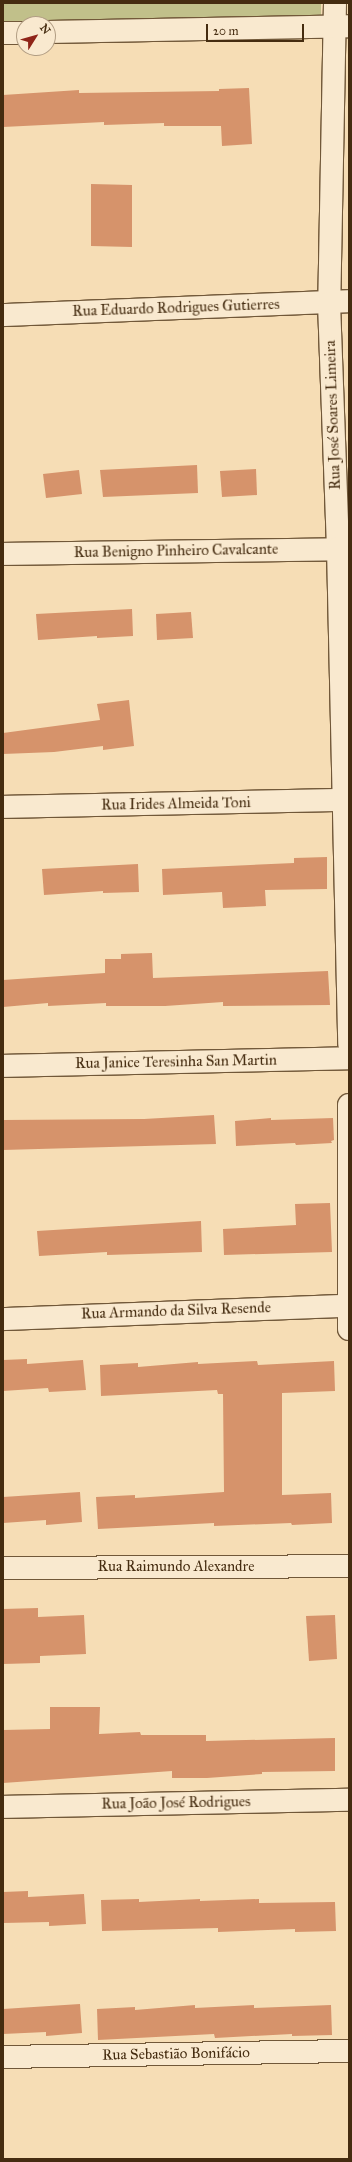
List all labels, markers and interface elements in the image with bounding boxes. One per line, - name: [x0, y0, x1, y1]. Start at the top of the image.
- north arrow: [16, 16, 56, 56]
- scale bar: [208, 16, 306, 42]
- text: N: [37, 21, 53, 37]
- text: 20 m: [213, 24, 239, 38]
- street label: Rua Eduardo Rodrigues Gutierres: [72, 295, 280, 321]
- street label: Rua José Soares Limeira: [321, 340, 345, 490]
- street label: Rua Benigno Pinheiro Cavalcante: [74, 540, 278, 562]
- street label: Rua Irides Almeida Toni: [101, 794, 251, 814]
- street label: Rua Janice Teresinha San Martin: [75, 1051, 277, 1073]
- street label: Rua Armando da Silva Resende: [81, 1299, 271, 1323]
- street label: Rua Raimundo Alexandre: [98, 1558, 254, 1576]
- street label: Rua João José Rodrigues: [101, 1793, 251, 1813]
- street label: Rua Sebastião Bonifácio: [102, 2044, 250, 2064]

